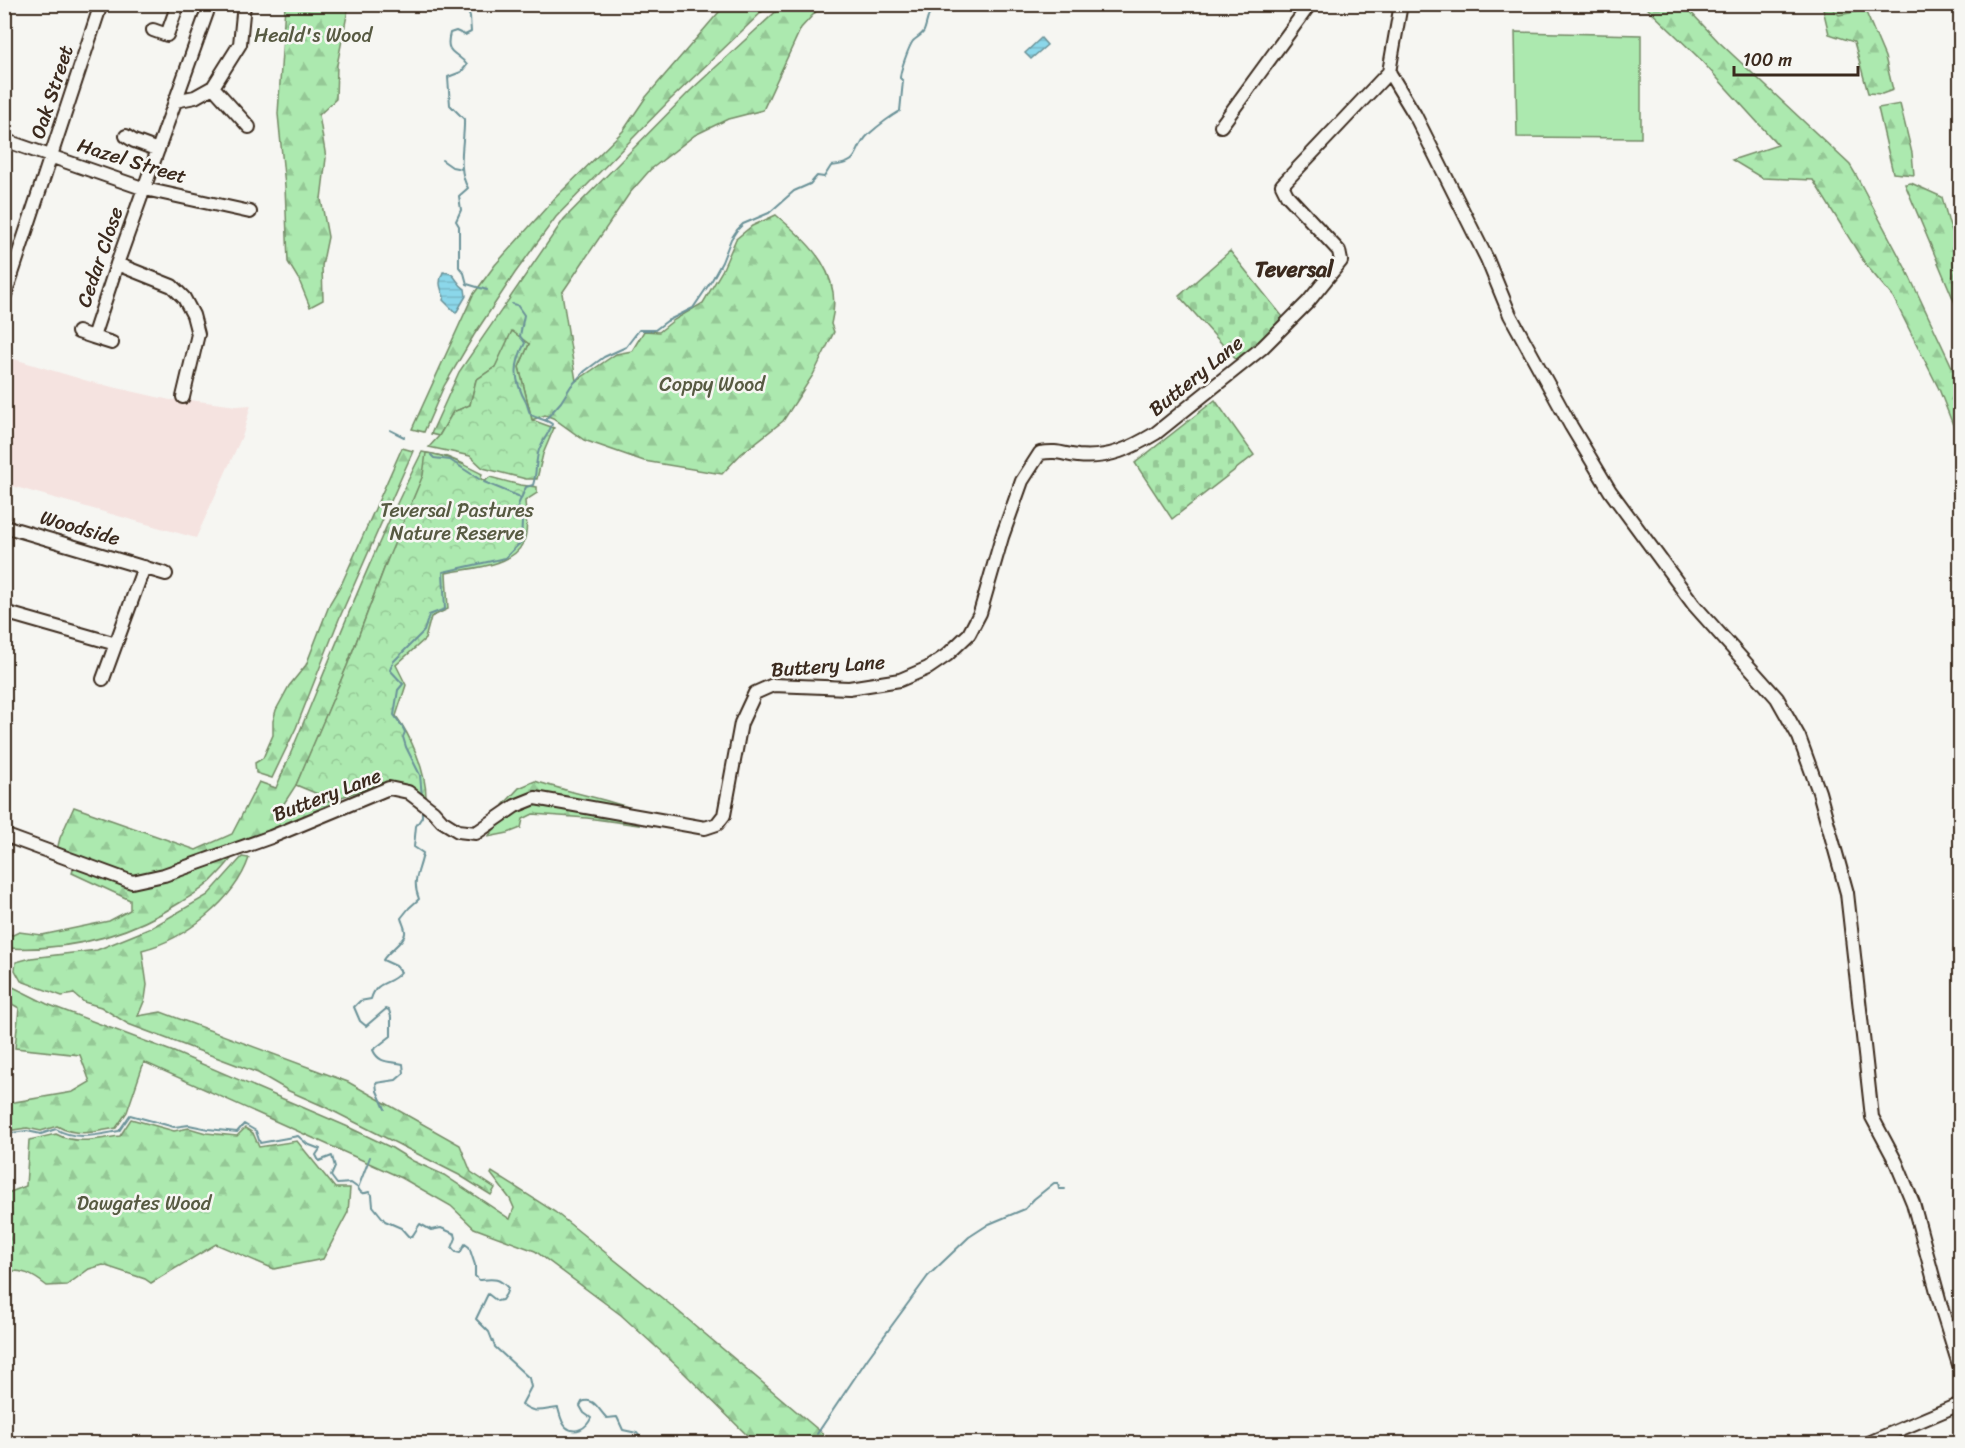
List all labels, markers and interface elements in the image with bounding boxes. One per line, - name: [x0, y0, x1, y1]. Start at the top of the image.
- park label: Heald's Wood: [254, 18, 373, 53]
- scale bar: [1734, 39, 1858, 77]
- street label: Oak Street: [20, 40, 84, 144]
- text: 100 m: [1743, 44, 1792, 76]
- street label: Hazel Street: [73, 128, 191, 194]
- street label: Cedar Close: [66, 202, 134, 312]
- district label: Teversal: [1255, 250, 1335, 289]
- street label: Buttery Lane: [1141, 326, 1251, 426]
- park label: Coppy Wood: [659, 367, 766, 402]
- park label: Teversal Pastures Nature Reserve: [380, 493, 535, 551]
- street label: Woodside: [36, 500, 124, 556]
- street label: Buttery Lane: [770, 645, 886, 687]
- street label: Buttery Lane: [267, 758, 387, 832]
- park label: Dawgates Wood: [77, 1186, 213, 1221]

